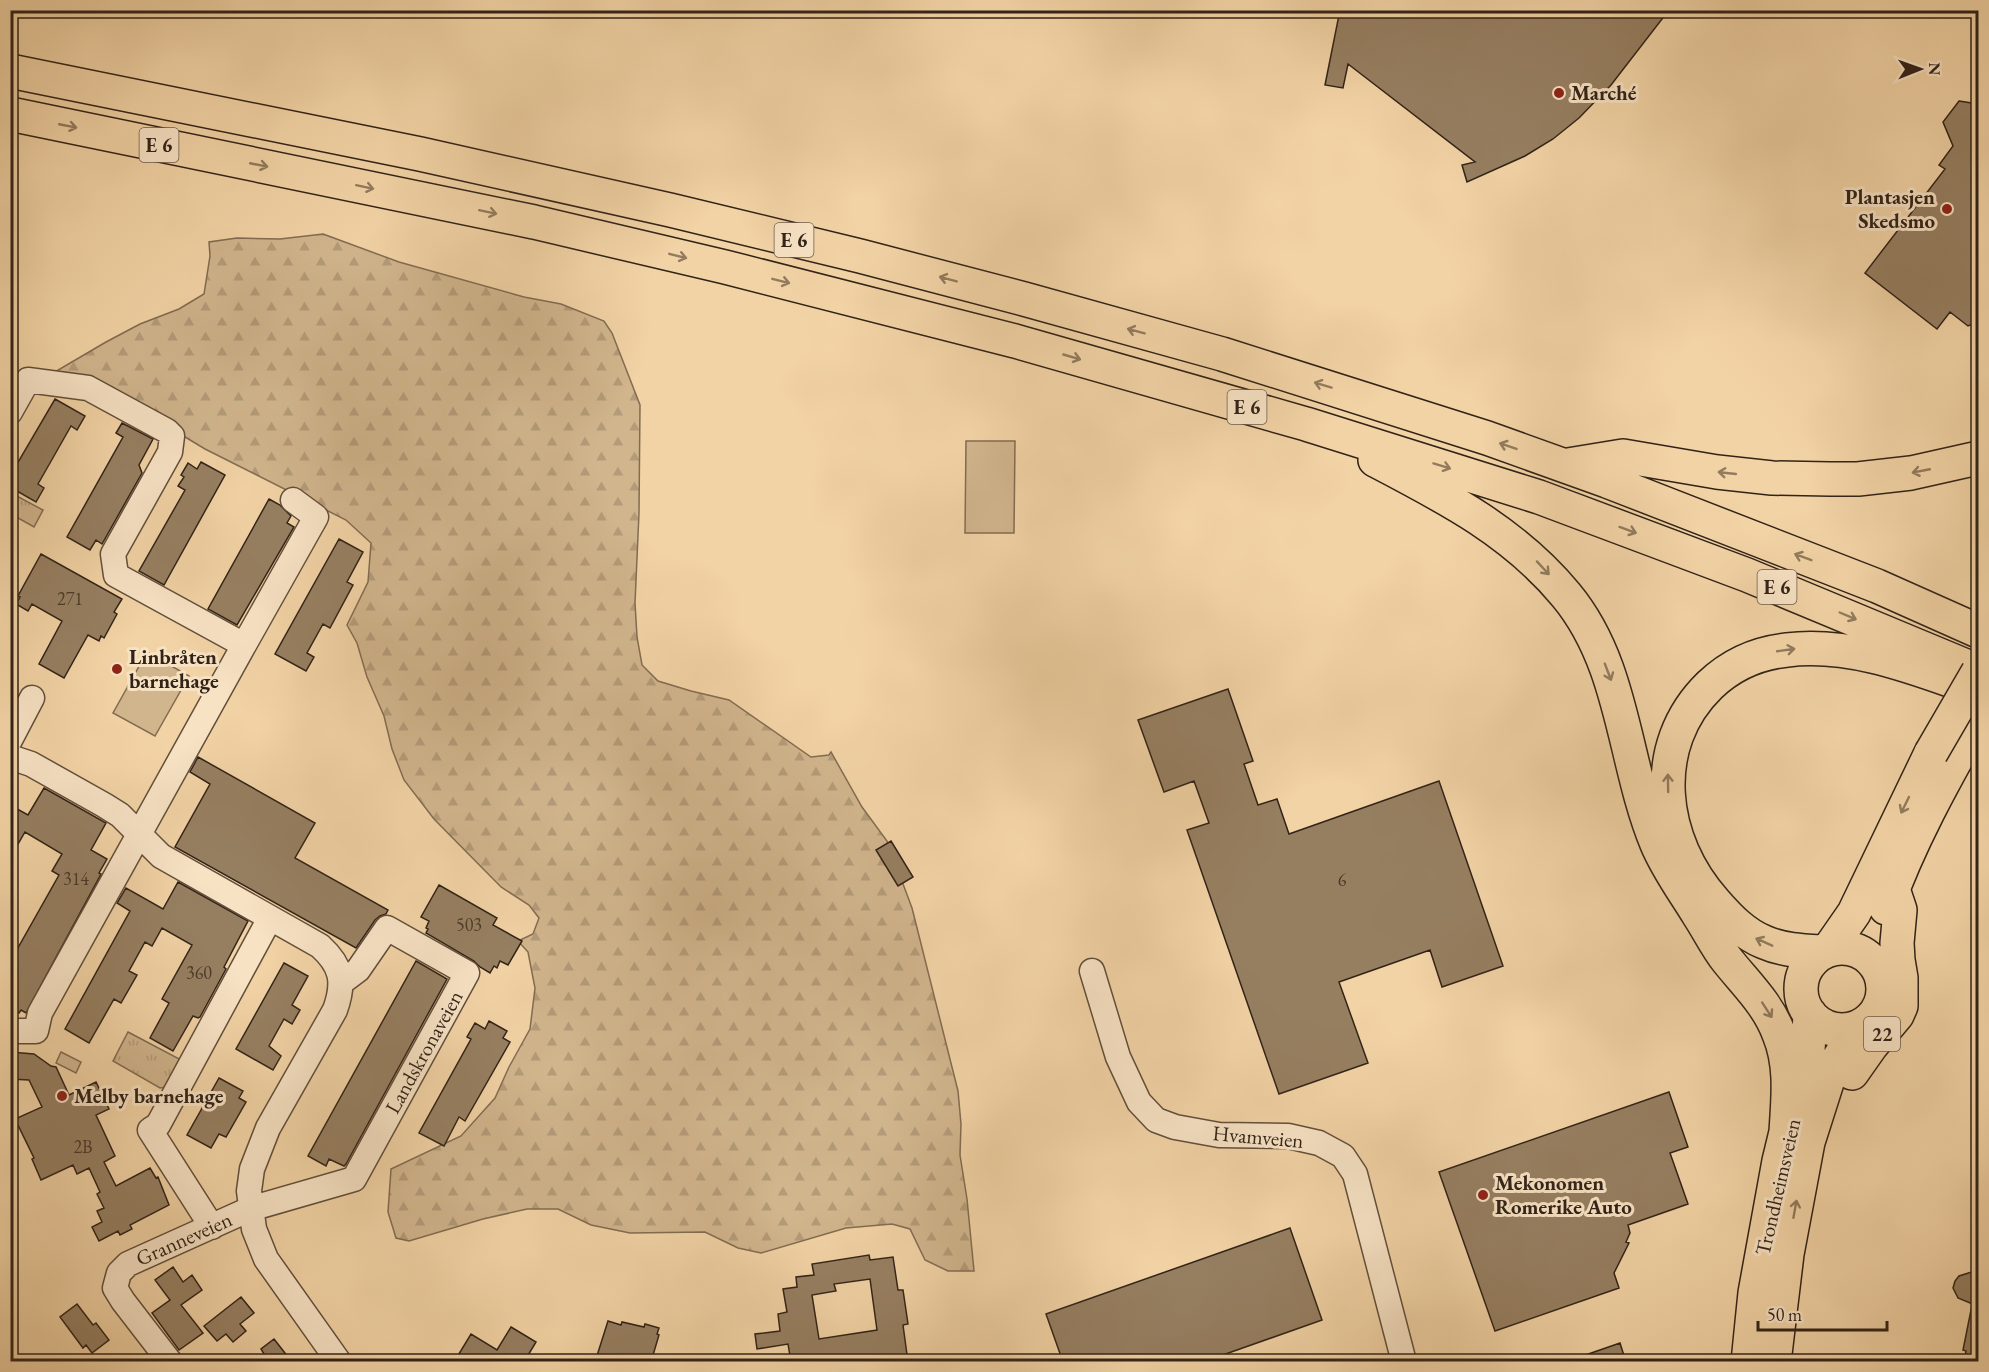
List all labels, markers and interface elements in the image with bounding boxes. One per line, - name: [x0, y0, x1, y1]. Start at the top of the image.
- north arrow: [1890, 39, 1950, 99]
- text: N: [1924, 62, 1945, 75]
- place label: Marché: [1571, 79, 1637, 106]
- marker: Marché: [1552, 86, 1566, 100]
- one-way arrow: [58, 121, 77, 132]
- road number: E 6: [140, 128, 178, 162]
- one-way arrow: [249, 160, 268, 171]
- one-way arrow: [356, 181, 375, 193]
- place label: Plantasjen Skedsmo: [1845, 183, 1935, 234]
- marker: Plantasjen Skedsmo: [1940, 202, 1954, 216]
- one-way arrow: [478, 207, 498, 218]
- road number: E 6: [774, 223, 814, 257]
- one-way arrow: [669, 250, 688, 262]
- one-way arrow: [939, 273, 958, 284]
- one-way arrow: [771, 276, 790, 288]
- one-way arrow: [1127, 325, 1146, 336]
- one-way arrow: [1062, 351, 1081, 363]
- one-way arrow: [1314, 379, 1333, 390]
- road number: E 6: [1228, 390, 1266, 424]
- one-way arrow: [1499, 440, 1518, 451]
- one-way arrow: [1432, 461, 1451, 472]
- one-way arrow: [1912, 466, 1932, 477]
- one-way arrow: [1718, 467, 1738, 478]
- one-way arrow: [1618, 525, 1637, 536]
- one-way arrow: [1795, 550, 1813, 561]
- one-way arrow: [1535, 560, 1549, 575]
- road number: E 6: [1758, 570, 1796, 604]
- house number: 271: [57, 587, 83, 610]
- one-way arrow: [1839, 611, 1857, 622]
- place label: Linbråten barnehage: [129, 643, 219, 694]
- one-way arrow: [1775, 645, 1795, 656]
- marker: Linbråten barnehage: [110, 662, 124, 676]
- one-way arrow: [1603, 662, 1614, 681]
- one-way arrow: [1662, 774, 1674, 794]
- one-way arrow: [1899, 796, 1910, 814]
- house number: 314: [63, 867, 89, 890]
- house number: 6: [1338, 868, 1347, 891]
- house number: 503: [456, 913, 482, 936]
- one-way arrow: [1756, 936, 1774, 947]
- house number: 360: [186, 961, 212, 984]
- street label: Landskronaveien: [379, 985, 469, 1118]
- one-way arrow: [1761, 1001, 1773, 1018]
- road number: 22: [1864, 1017, 1900, 1051]
- place label: Melby barnehage: [74, 1082, 224, 1109]
- marker: Melby barnehage: [55, 1089, 69, 1103]
- street label: Trondheimsveien: [1749, 1116, 1806, 1258]
- street label: Hvamveien: [1211, 1119, 1305, 1154]
- house number: 2B: [73, 1135, 93, 1158]
- place label: Mekonomen Romerike Auto: [1495, 1169, 1632, 1220]
- marker: Mekonomen Romerike Auto: [1476, 1188, 1490, 1202]
- one-way arrow: [1790, 1200, 1801, 1219]
- street label: Granneveien: [132, 1205, 236, 1272]
- scale bar: [1758, 1294, 1887, 1332]
- text: 50 m: [1767, 1303, 1802, 1326]

